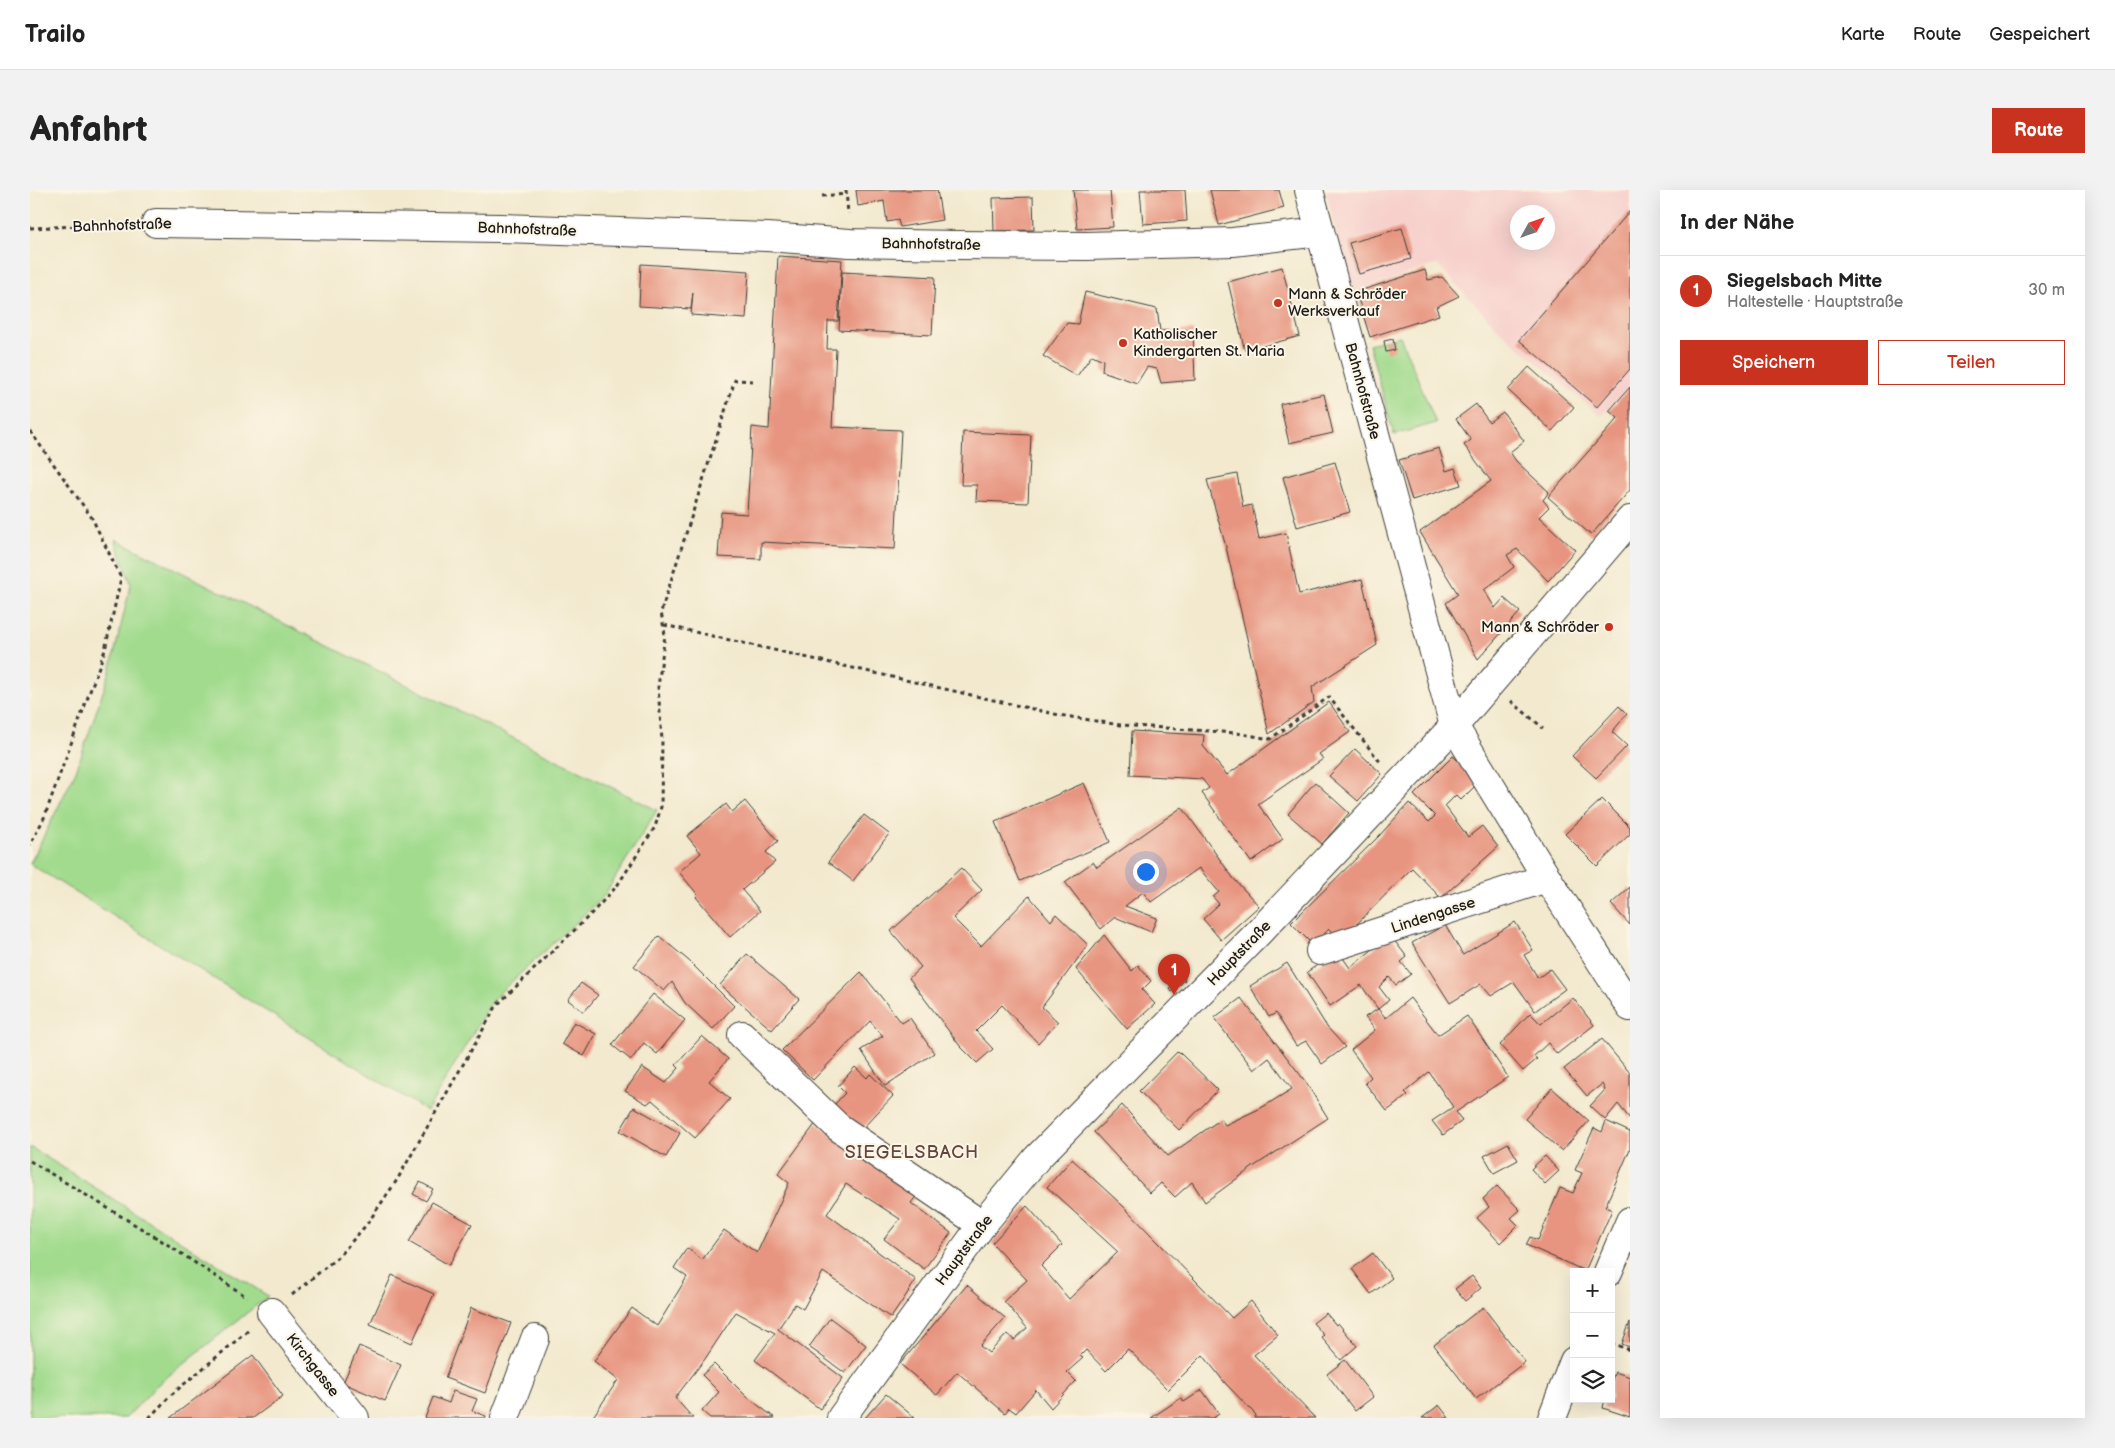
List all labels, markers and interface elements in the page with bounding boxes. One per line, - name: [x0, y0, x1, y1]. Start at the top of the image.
- text: Trailo: [25, 20, 85, 49]
- text: Karte: [1841, 24, 1885, 45]
- text: Route: [1913, 24, 1961, 45]
- text: Gespeichert: [1989, 24, 2090, 45]
- button: Route: [1992, 108, 2085, 153]
- text: Anfahrt: [30, 109, 148, 152]
- north arrow: [1510, 205, 1555, 250]
- text: In der Nähe: [1680, 210, 1794, 235]
- street label: Bahnhofstraße: [72, 214, 172, 237]
- street label: Bahnhofstraße: [477, 218, 577, 241]
- street label: Bahnhofstraße: [881, 234, 981, 255]
- text: Siegelsbach Mitte: [1727, 270, 1882, 293]
- text: 1: [1693, 281, 1699, 300]
- text: 30 m: [2028, 281, 2065, 300]
- place label: Mann & Schröder Werksverkauf: [1288, 285, 1407, 321]
- text: Haltestelle · Hauptstraße: [1727, 293, 1903, 312]
- marker: Mann & Schröder Werksverkauf: [1272, 297, 1284, 309]
- place label: Katholischer Kindergarten St. Maria: [1133, 325, 1285, 361]
- marker: Katholischer Kindergarten St. Maria: [1117, 337, 1129, 349]
- button: Speichern: [1680, 340, 1868, 385]
- button: Teilen: [1878, 340, 2065, 385]
- street label: Bahnhofstraße: [1340, 341, 1385, 442]
- place label: Mann & Schröder: [1481, 618, 1600, 637]
- marker: Mann & Schröder: [1603, 621, 1615, 633]
- your location: [1133, 859, 1159, 885]
- street label: Lindengasse: [1389, 893, 1478, 938]
- street label: Hauptstraße: [1203, 917, 1275, 990]
- pin: 1: [1158, 954, 1190, 995]
- district label: SIEGELSBACH: [845, 1142, 979, 1163]
- street label: Hauptstraße: [932, 1211, 997, 1289]
- map controls: [1570, 1268, 1615, 1403]
- button: +: [1570, 1268, 1615, 1313]
- button: −: [1570, 1313, 1615, 1358]
- street label: Kirchgasse: [282, 1330, 343, 1401]
- button: layers: [1570, 1358, 1615, 1403]

